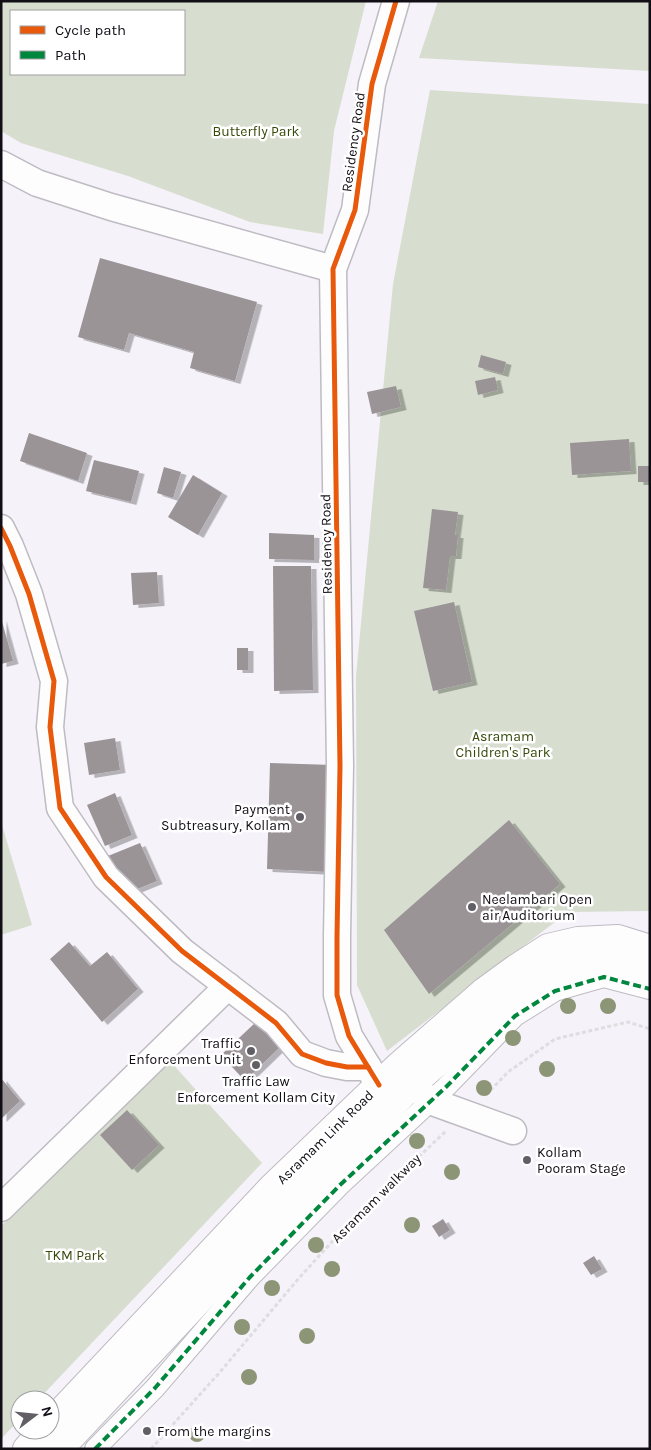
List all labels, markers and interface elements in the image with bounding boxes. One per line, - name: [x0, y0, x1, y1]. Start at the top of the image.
- legend: [10, 10, 185, 75]
- text: Cycle path: [55, 21, 126, 39]
- text: Path: [55, 46, 86, 64]
- street label: Residency Road: [338, 91, 369, 193]
- park label: Butterfly Park: [213, 123, 300, 140]
- street label: Residency Road: [317, 494, 336, 594]
- park label: Asramam Children's Park: [455, 728, 551, 761]
- place label: Payment Subtreasury, Kollam: [161, 801, 290, 834]
- marker: Payment Subtreasury, Kollam: [294, 811, 306, 823]
- place label: Neelambari Open air Auditorium: [482, 891, 592, 924]
- marker: Neelambari Open air Auditorium: [466, 901, 478, 913]
- place label: Traffic Enforcement Unit: [128, 1035, 241, 1068]
- marker: Traffic Enforcement Unit: [245, 1045, 257, 1057]
- marker: Traffic Law Enforcement Kollam City: [250, 1059, 262, 1071]
- place label: Traffic Law Enforcement Kollam City: [177, 1073, 336, 1106]
- street label: Asramam Link Road: [273, 1087, 377, 1188]
- place label: Kollam Pooram Stage: [537, 1144, 626, 1177]
- street label: Asramam walkway: [328, 1150, 425, 1247]
- marker: Kollam Pooram Stage: [521, 1154, 533, 1166]
- park label: TKM Park: [45, 1247, 105, 1264]
- north arrow: [10, 1390, 60, 1440]
- text: N: [37, 1404, 57, 1419]
- place label: From the margins: [157, 1423, 271, 1440]
- marker: From the margins: [141, 1425, 153, 1437]

